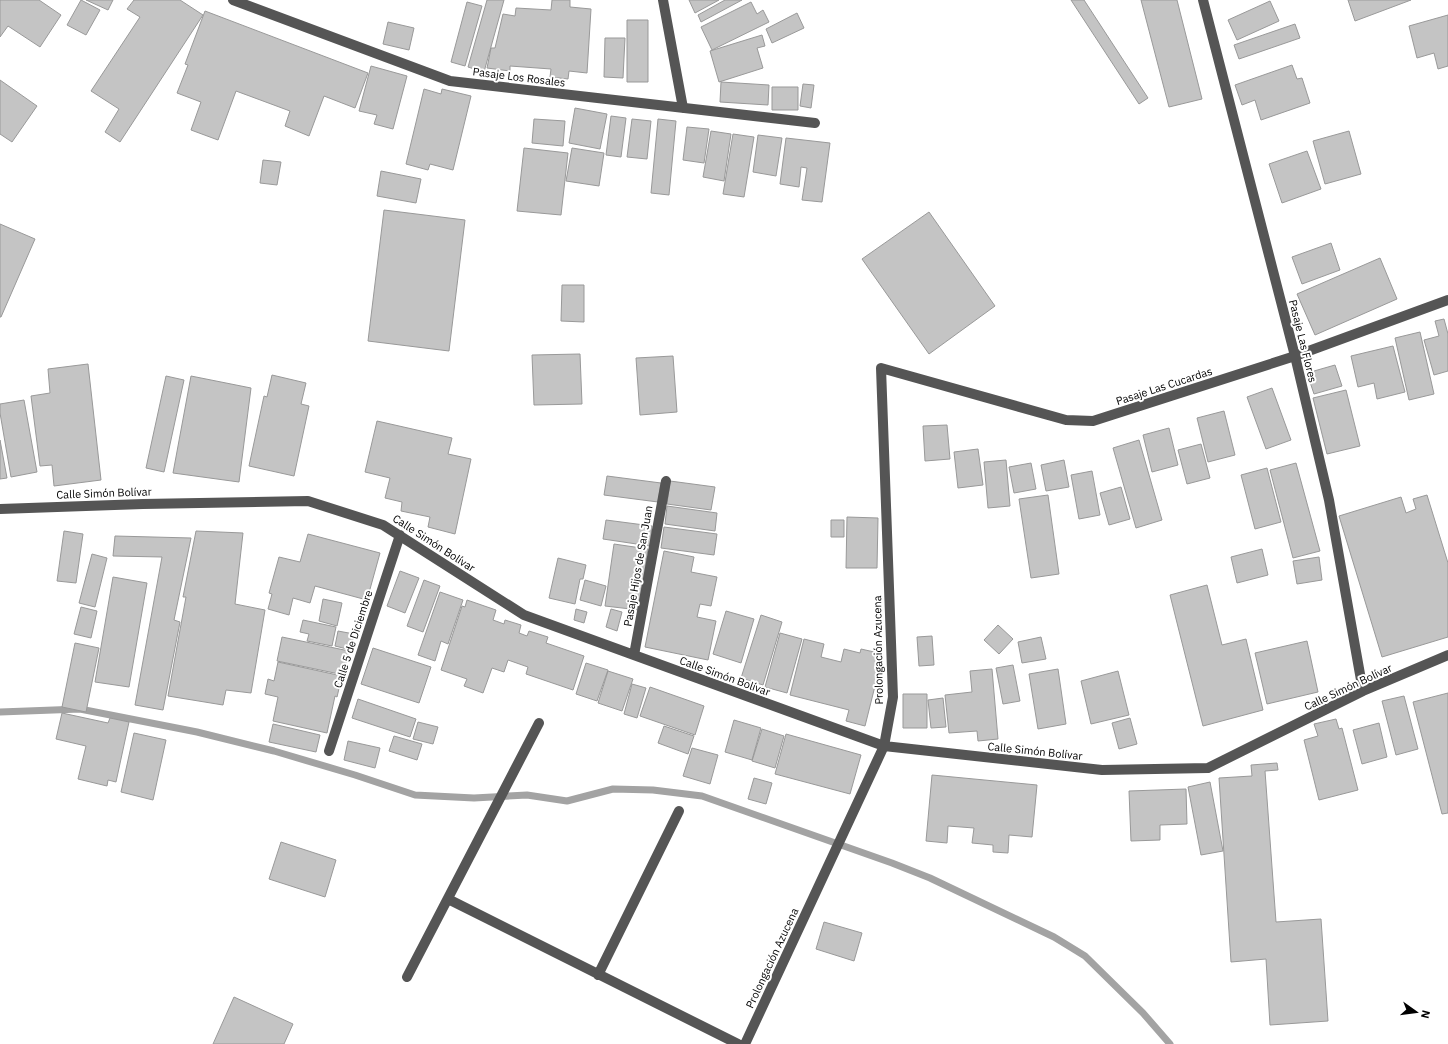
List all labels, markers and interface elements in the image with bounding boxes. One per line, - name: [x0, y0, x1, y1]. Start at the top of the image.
- street label: Pasaje Los Rosales: [472, 64, 566, 90]
- street label: Pasaje Las Flores: [1286, 298, 1320, 384]
- street label: Pasaje Las Cucardas: [1114, 364, 1214, 408]
- street label: Calle Simón Bolívar: [56, 484, 152, 502]
- street label: Pasaje Hijos de San Juan: [620, 504, 656, 628]
- street label: Calle Simón Bolívar: [390, 511, 478, 575]
- street label: Calle 5 de Diciembre: [331, 588, 375, 690]
- street label: Prolongación Azucena: [870, 595, 886, 705]
- street label: Calle Simón Bolívar: [678, 653, 772, 699]
- street label: Calle Simón Bolívar: [1302, 661, 1394, 713]
- street label: Calle Simón Bolívar: [987, 739, 1083, 763]
- street label: Prolongación Azucena: [743, 905, 801, 1010]
- north arrow: [1396, 992, 1436, 1032]
- text: N: [1418, 1009, 1433, 1020]

